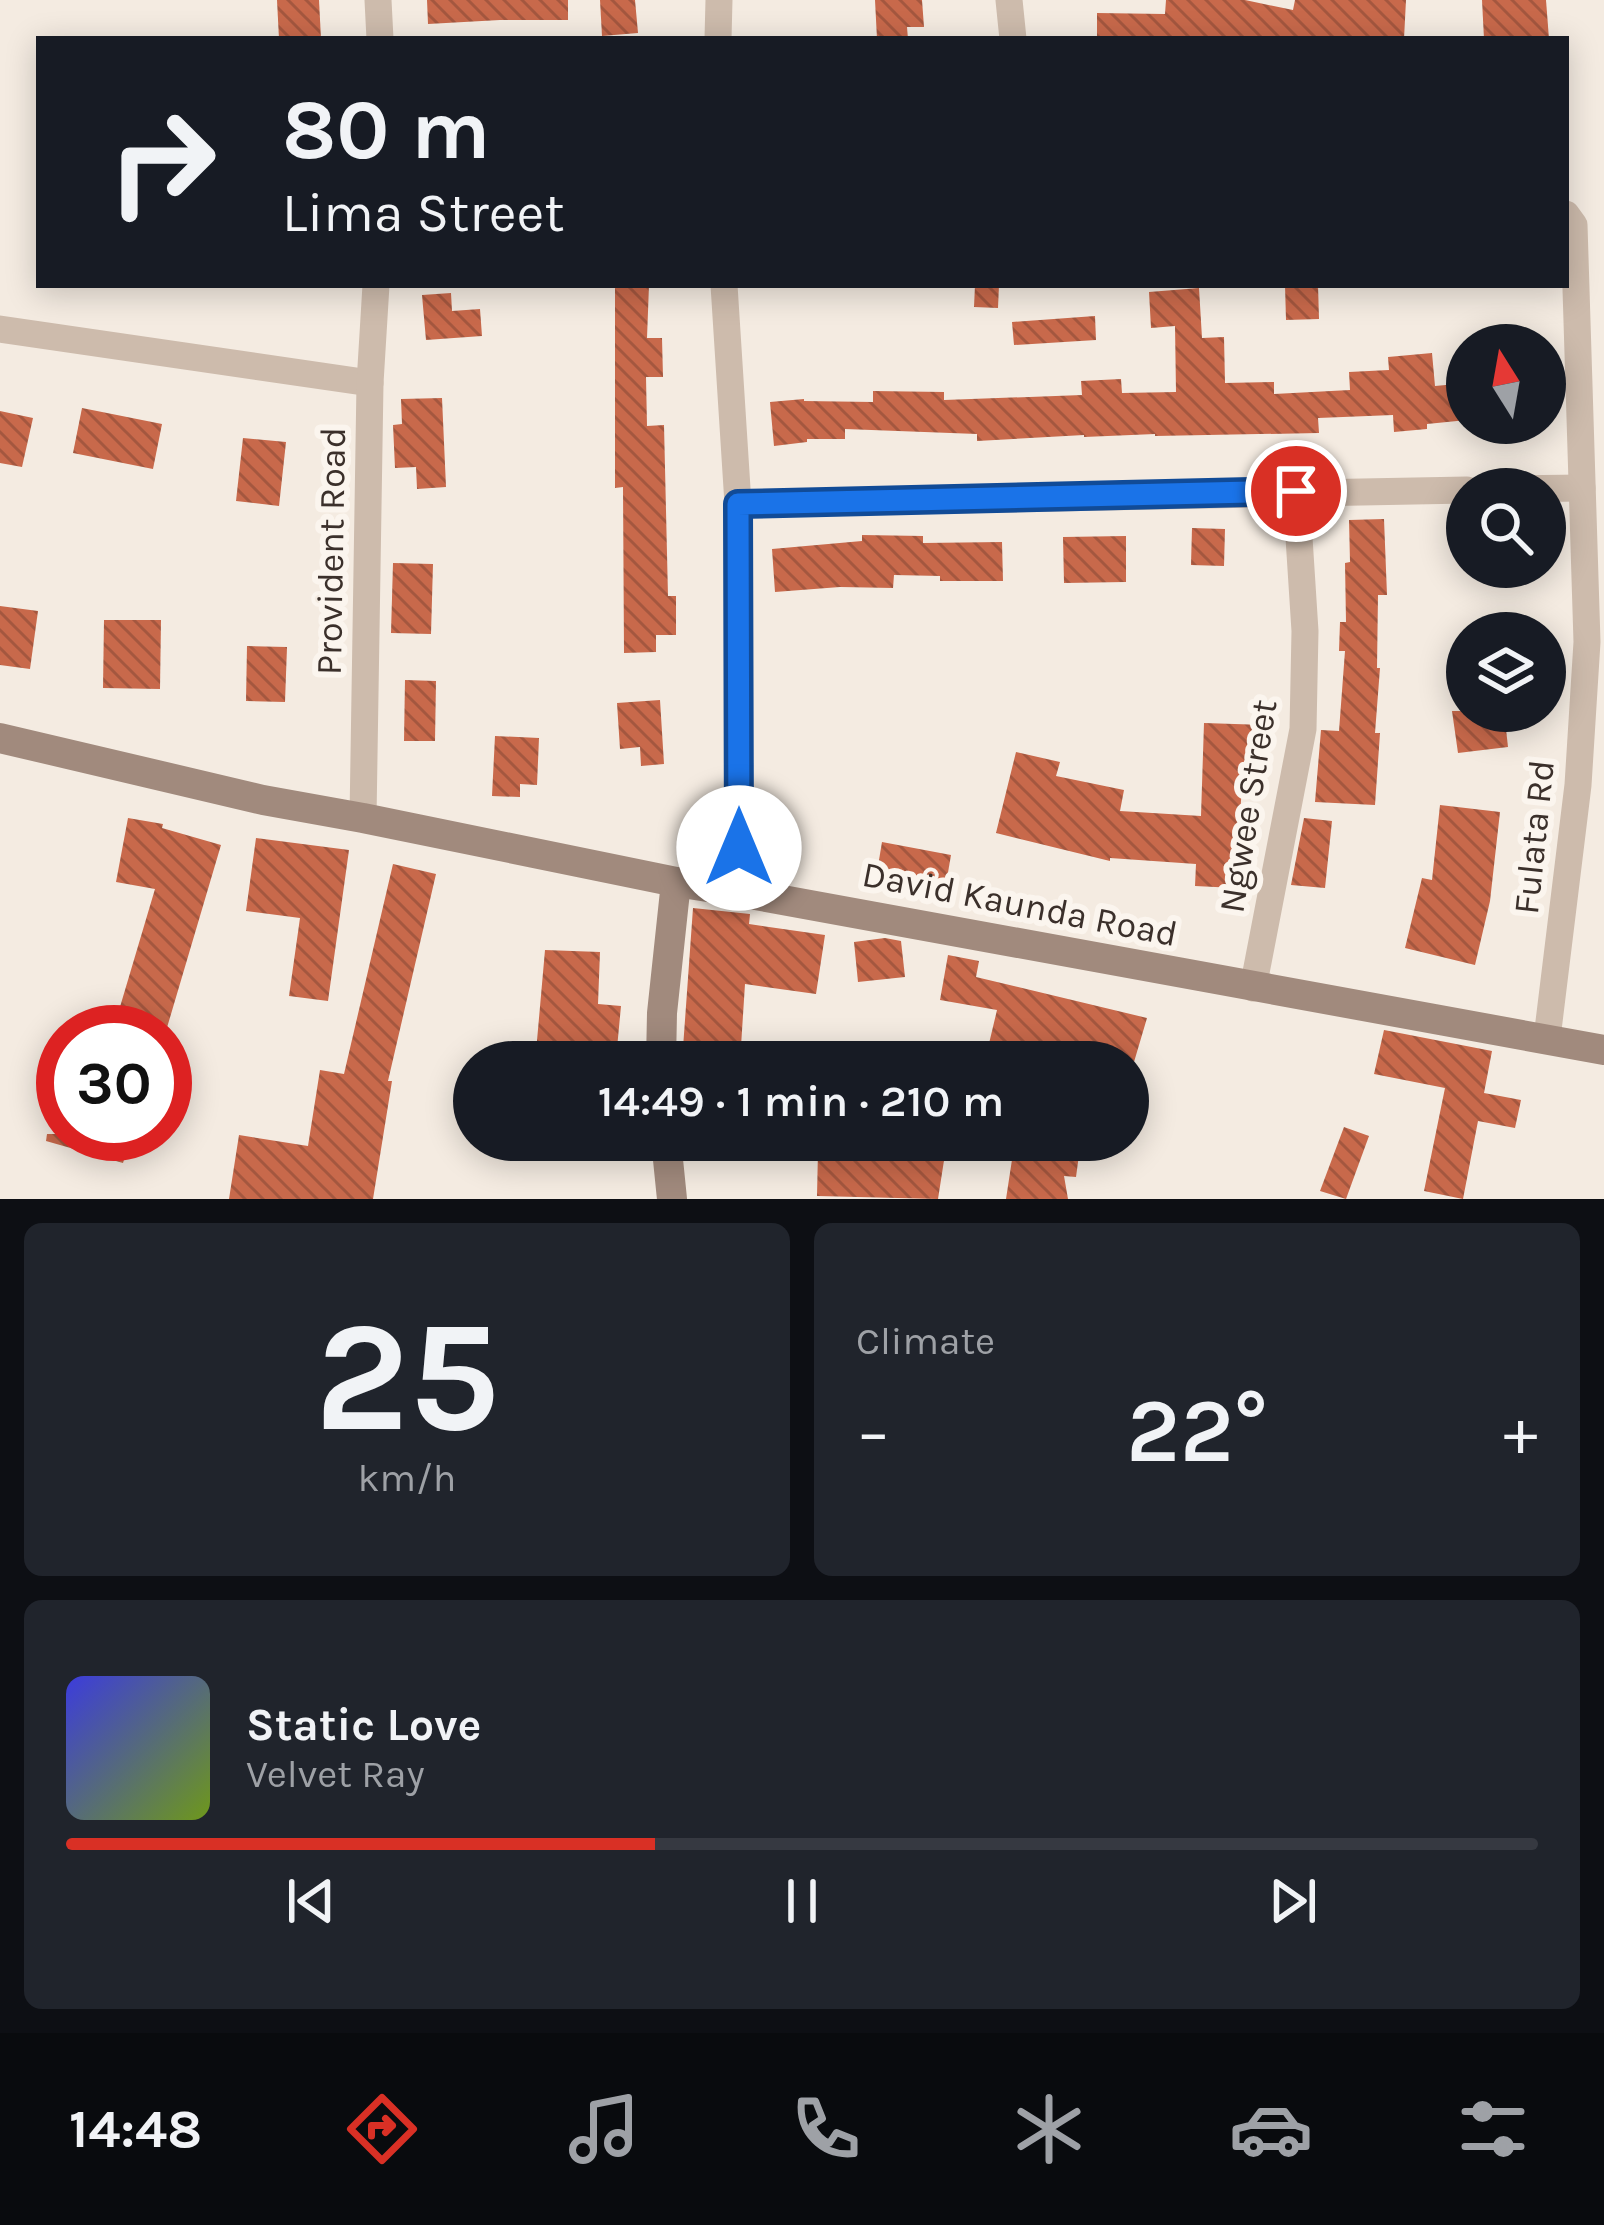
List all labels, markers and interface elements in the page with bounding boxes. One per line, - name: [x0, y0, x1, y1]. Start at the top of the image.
- text: 80 m: [282, 81, 490, 179]
- icon: right: [84, 84, 240, 240]
- text: Lima Street: [282, 181, 565, 245]
- north arrow: [1446, 324, 1566, 444]
- map controls: [1446, 324, 1566, 732]
- street label: Provident Road: [308, 427, 354, 675]
- pin: [1245, 440, 1347, 542]
- icon: arrive: [1263, 458, 1329, 524]
- button: search: [1446, 468, 1566, 588]
- button: layers: [1446, 612, 1566, 732]
- street label: Ngwee Street: [1210, 696, 1286, 916]
- street label: Fulata Rd: [1505, 758, 1563, 916]
- position arrow: [676, 785, 802, 911]
- street label: David Kaunda Road: [859, 853, 1181, 955]
- speed limit sign: 30: [36, 1005, 192, 1161]
- text: 14:49 · 1 min · 210 m: [598, 1075, 1004, 1127]
- text: 25: [314, 1286, 500, 1468]
- text: Climate: [856, 1318, 995, 1364]
- text: 22°: [1126, 1378, 1268, 1484]
- text: −: [856, 1393, 891, 1471]
- text: +: [1503, 1393, 1538, 1471]
- text: km/h: [358, 1455, 456, 1501]
- text: Static Love: [246, 1699, 481, 1751]
- text: Velvet Ray: [246, 1751, 425, 1797]
- icon: previous: [278, 1868, 344, 1934]
- icon: pause: [769, 1868, 835, 1934]
- icon: next: [1260, 1868, 1326, 1934]
- icon: directions: [340, 2087, 424, 2171]
- icon: music: [562, 2087, 646, 2171]
- icon: phone: [784, 2087, 868, 2171]
- icon: climate: [1007, 2087, 1091, 2171]
- icon: car: [1229, 2087, 1313, 2171]
- icon: filters: [1451, 2087, 1535, 2171]
- text: 14:48: [69, 2097, 202, 2161]

